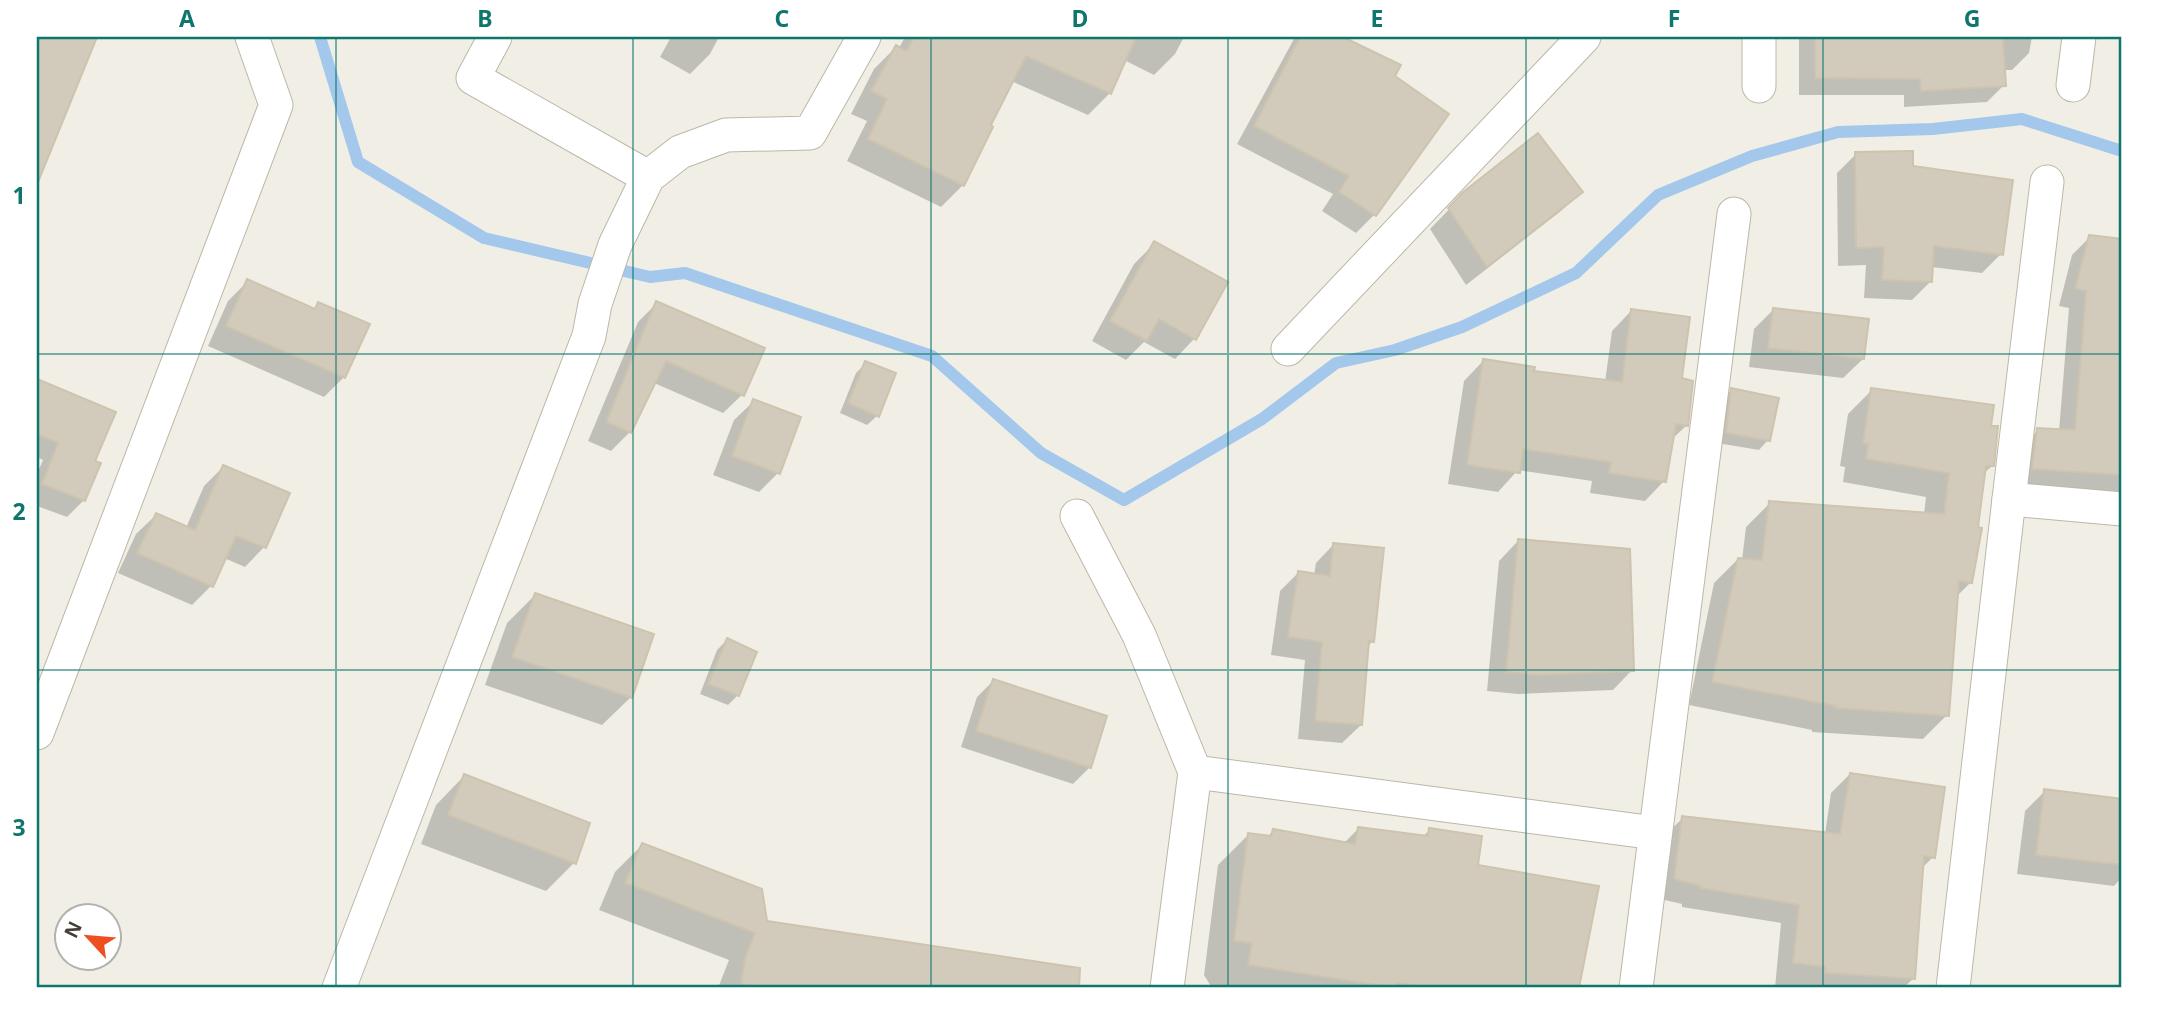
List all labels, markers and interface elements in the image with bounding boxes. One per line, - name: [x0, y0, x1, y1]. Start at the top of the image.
- text: A: [179, 2, 195, 34]
- text: B: [477, 2, 493, 34]
- text: C: [775, 2, 790, 34]
- text: D: [1072, 2, 1088, 34]
- text: E: [1371, 2, 1383, 34]
- text: F: [1668, 2, 1680, 34]
- text: G: [1964, 2, 1980, 34]
- text: 1: [12, 179, 26, 211]
- text: 2: [12, 495, 26, 527]
- text: 3: [12, 811, 26, 843]
- north arrow: [52, 902, 122, 972]
- text: N: [58, 917, 88, 942]

